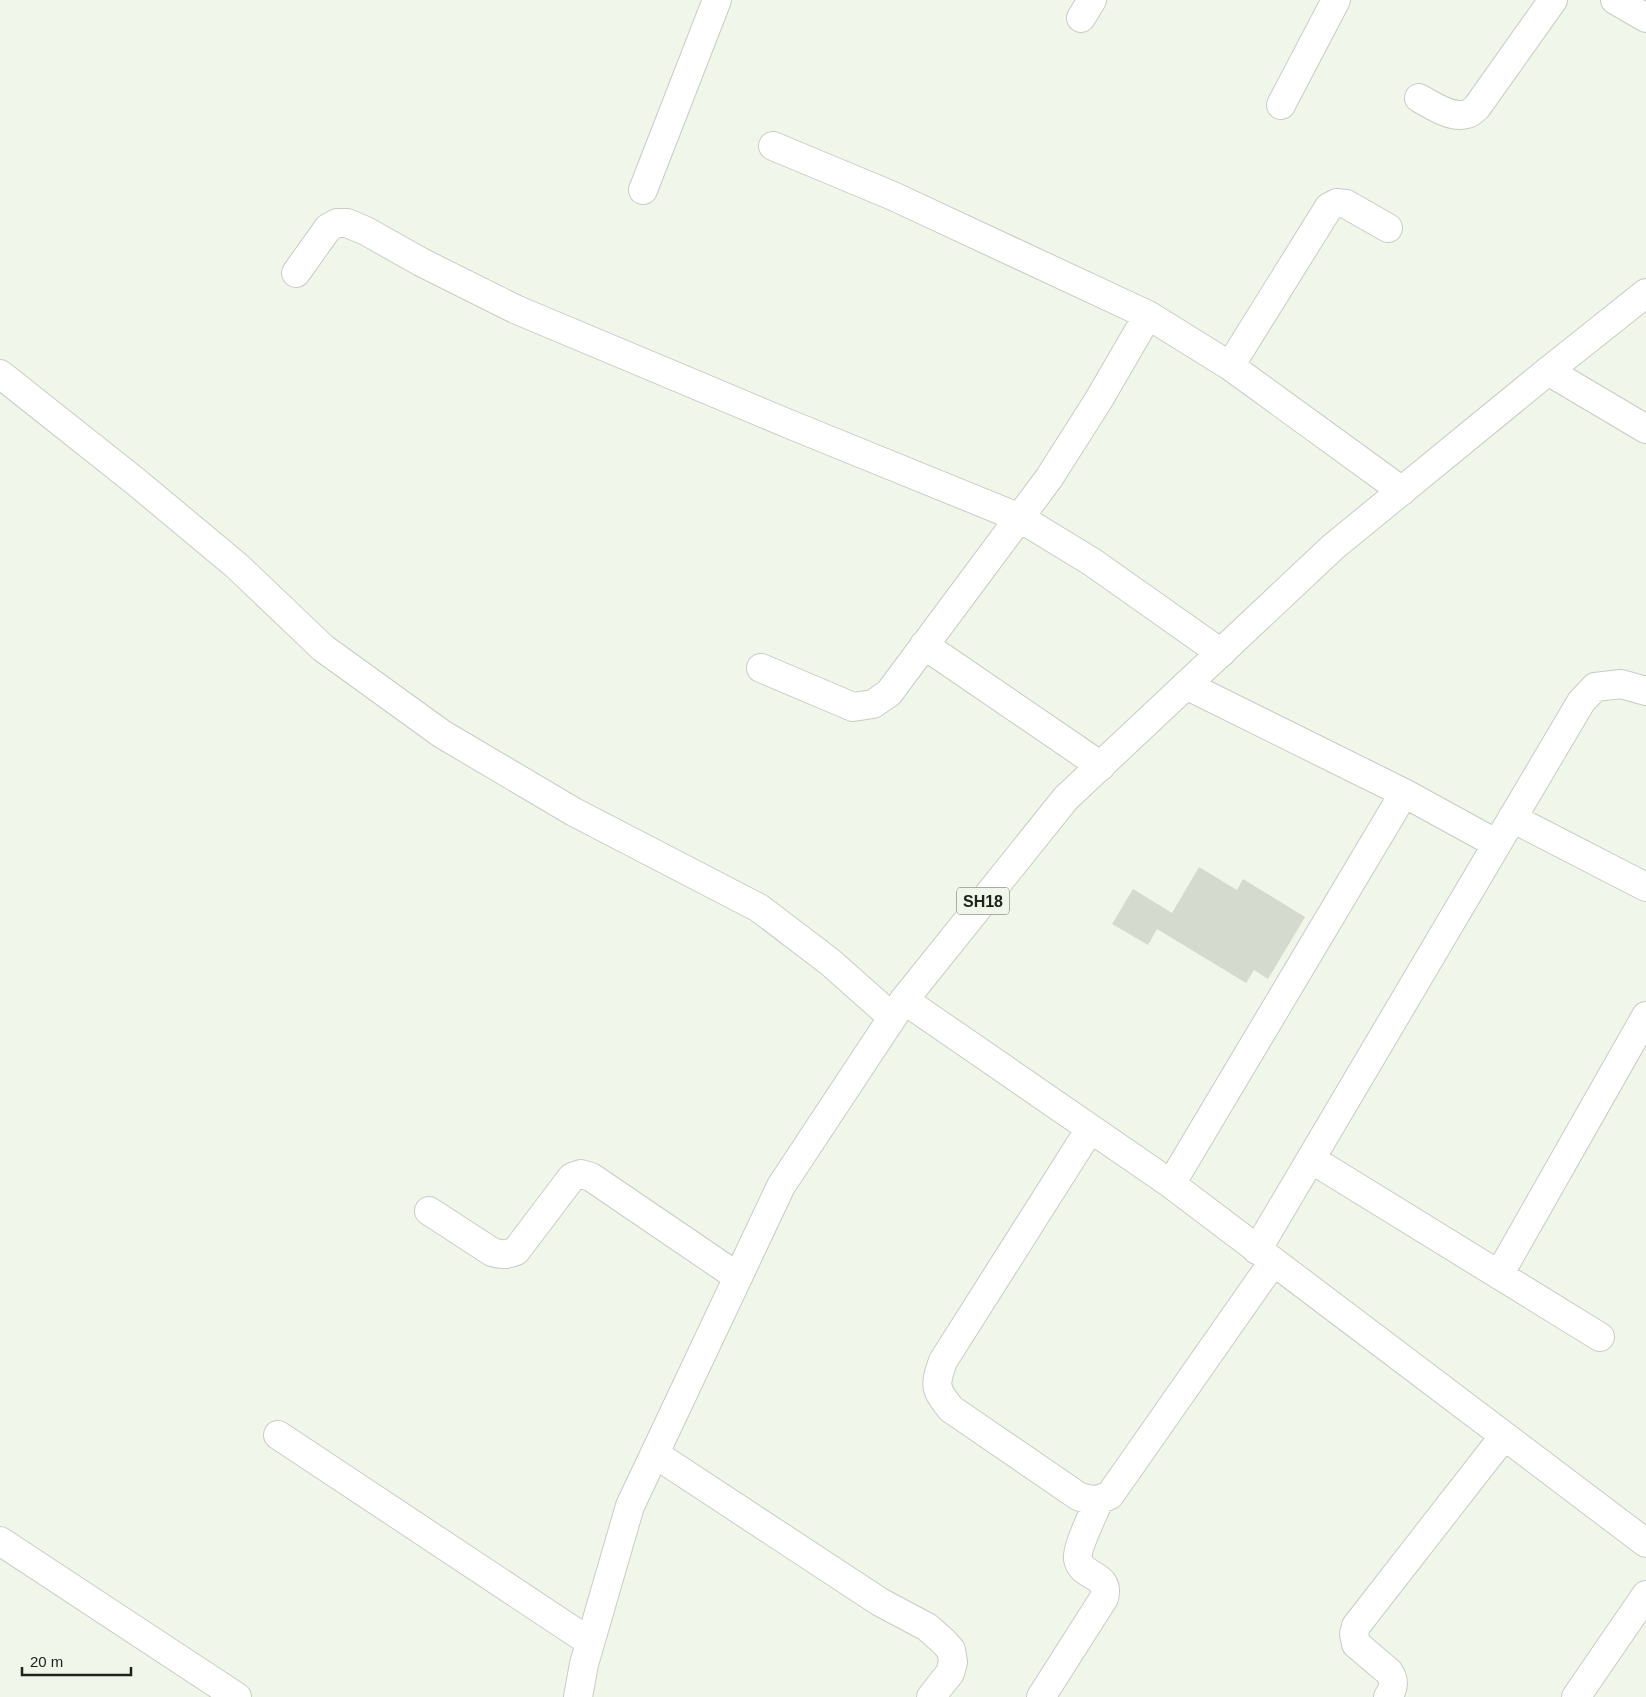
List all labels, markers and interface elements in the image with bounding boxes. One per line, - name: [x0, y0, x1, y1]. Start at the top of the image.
- road number: SH18: [957, 888, 1009, 914]
- scale bar: [22, 1644, 131, 1676]
- text: 20 m: [30, 1653, 63, 1670]

